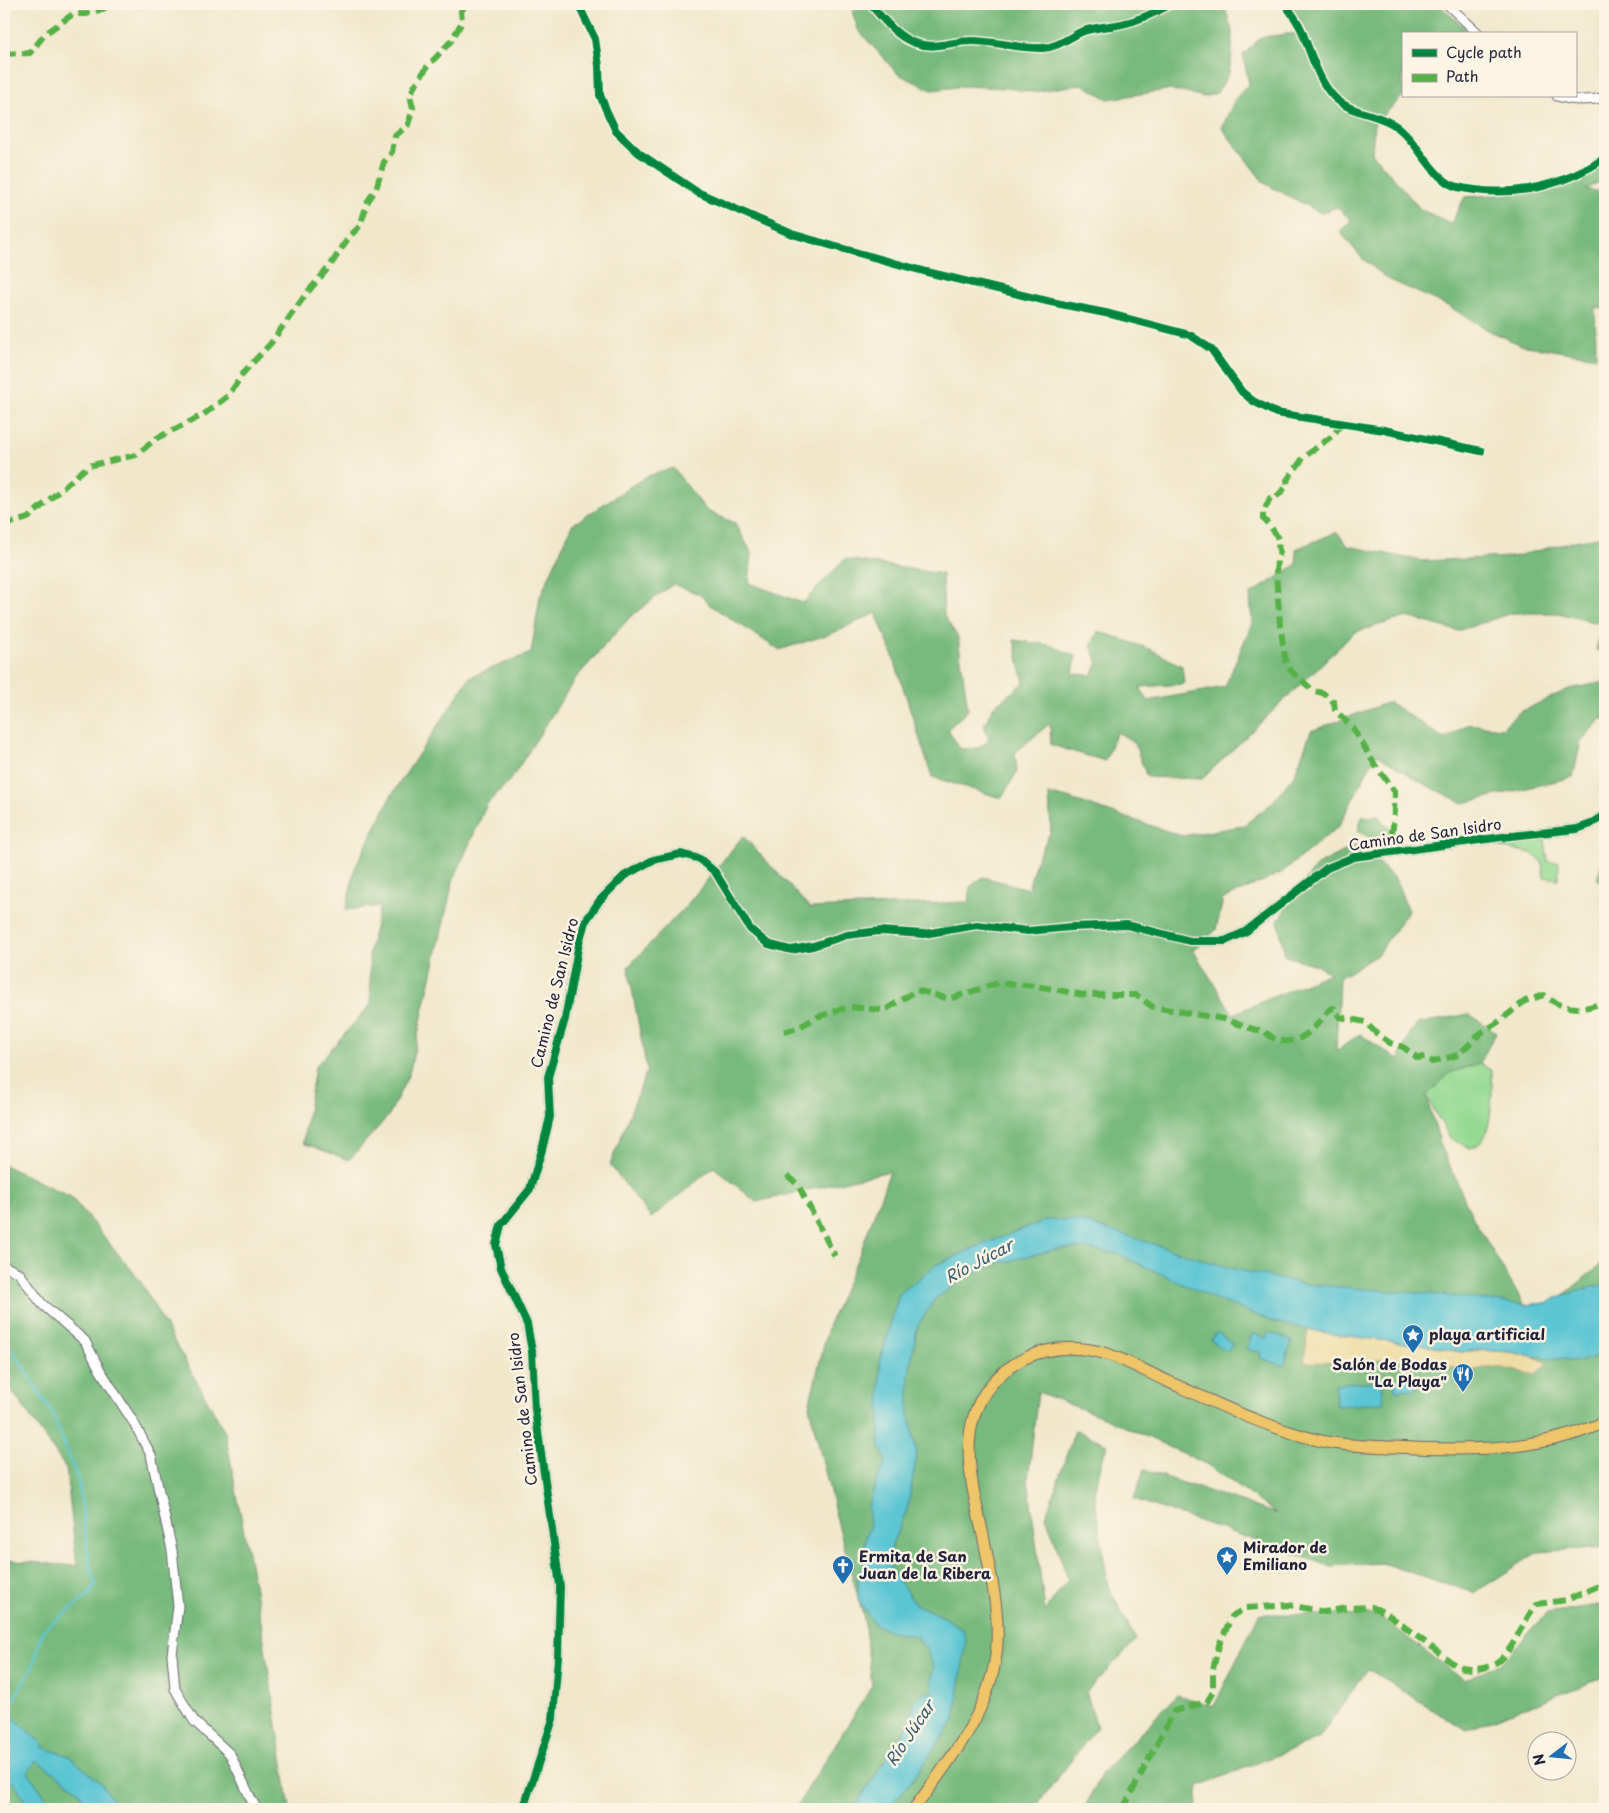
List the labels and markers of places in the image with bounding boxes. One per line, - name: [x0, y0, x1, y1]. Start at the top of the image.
- place label: playa artificial: [1429, 1322, 1545, 1345]
- place icon: playa artificial: [1401, 1323, 1425, 1354]
- place label: Salón de Bodas "La Playa": [1332, 1352, 1447, 1392]
- restaurant icon: Salón de Bodas "La Playa": [1451, 1362, 1475, 1393]
- place label: Mirador de Emiliano: [1243, 1535, 1327, 1575]
- place label: Ermita de San Juan de la Ribera: [859, 1544, 992, 1584]
- place icon: Mirador de Emiliano: [1215, 1545, 1239, 1576]
- church icon: Ermita de San Juan de la Ribera: [831, 1554, 855, 1585]

